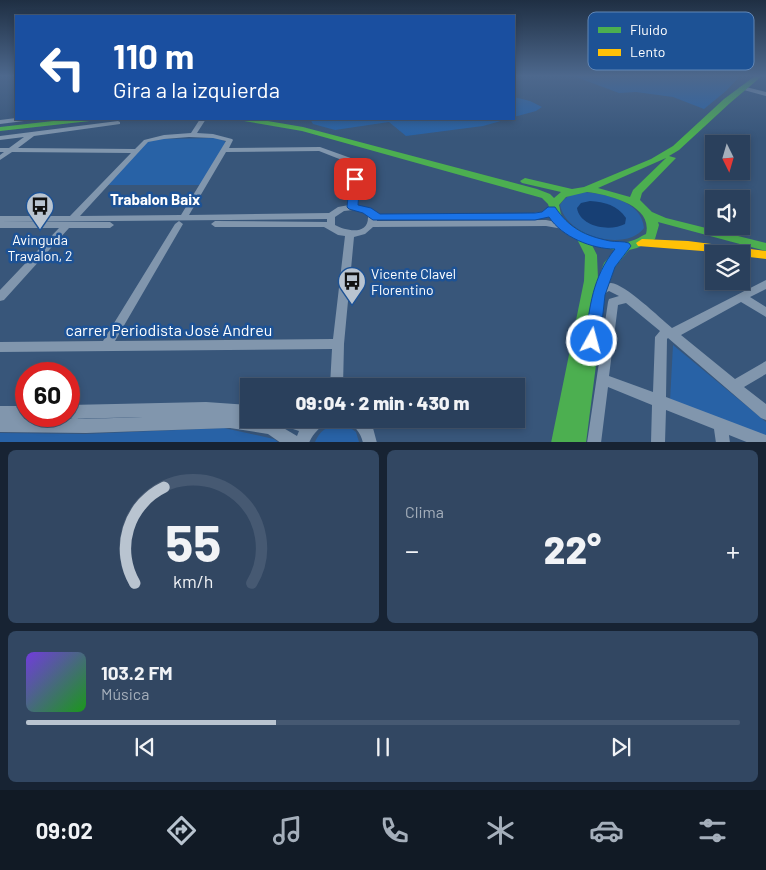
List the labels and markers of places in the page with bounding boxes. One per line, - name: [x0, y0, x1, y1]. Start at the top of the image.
- pin: [334, 158, 376, 200]
- bus stop icon: Avinguda Travalon, 2: [25, 191, 55, 230]
- place label: Avinguda Travalon, 2: [7, 231, 73, 264]
- place label: Vicente Clavel Florentino: [371, 265, 456, 298]
- bus stop icon: Vicente Clavel Florentino: [337, 266, 367, 305]

